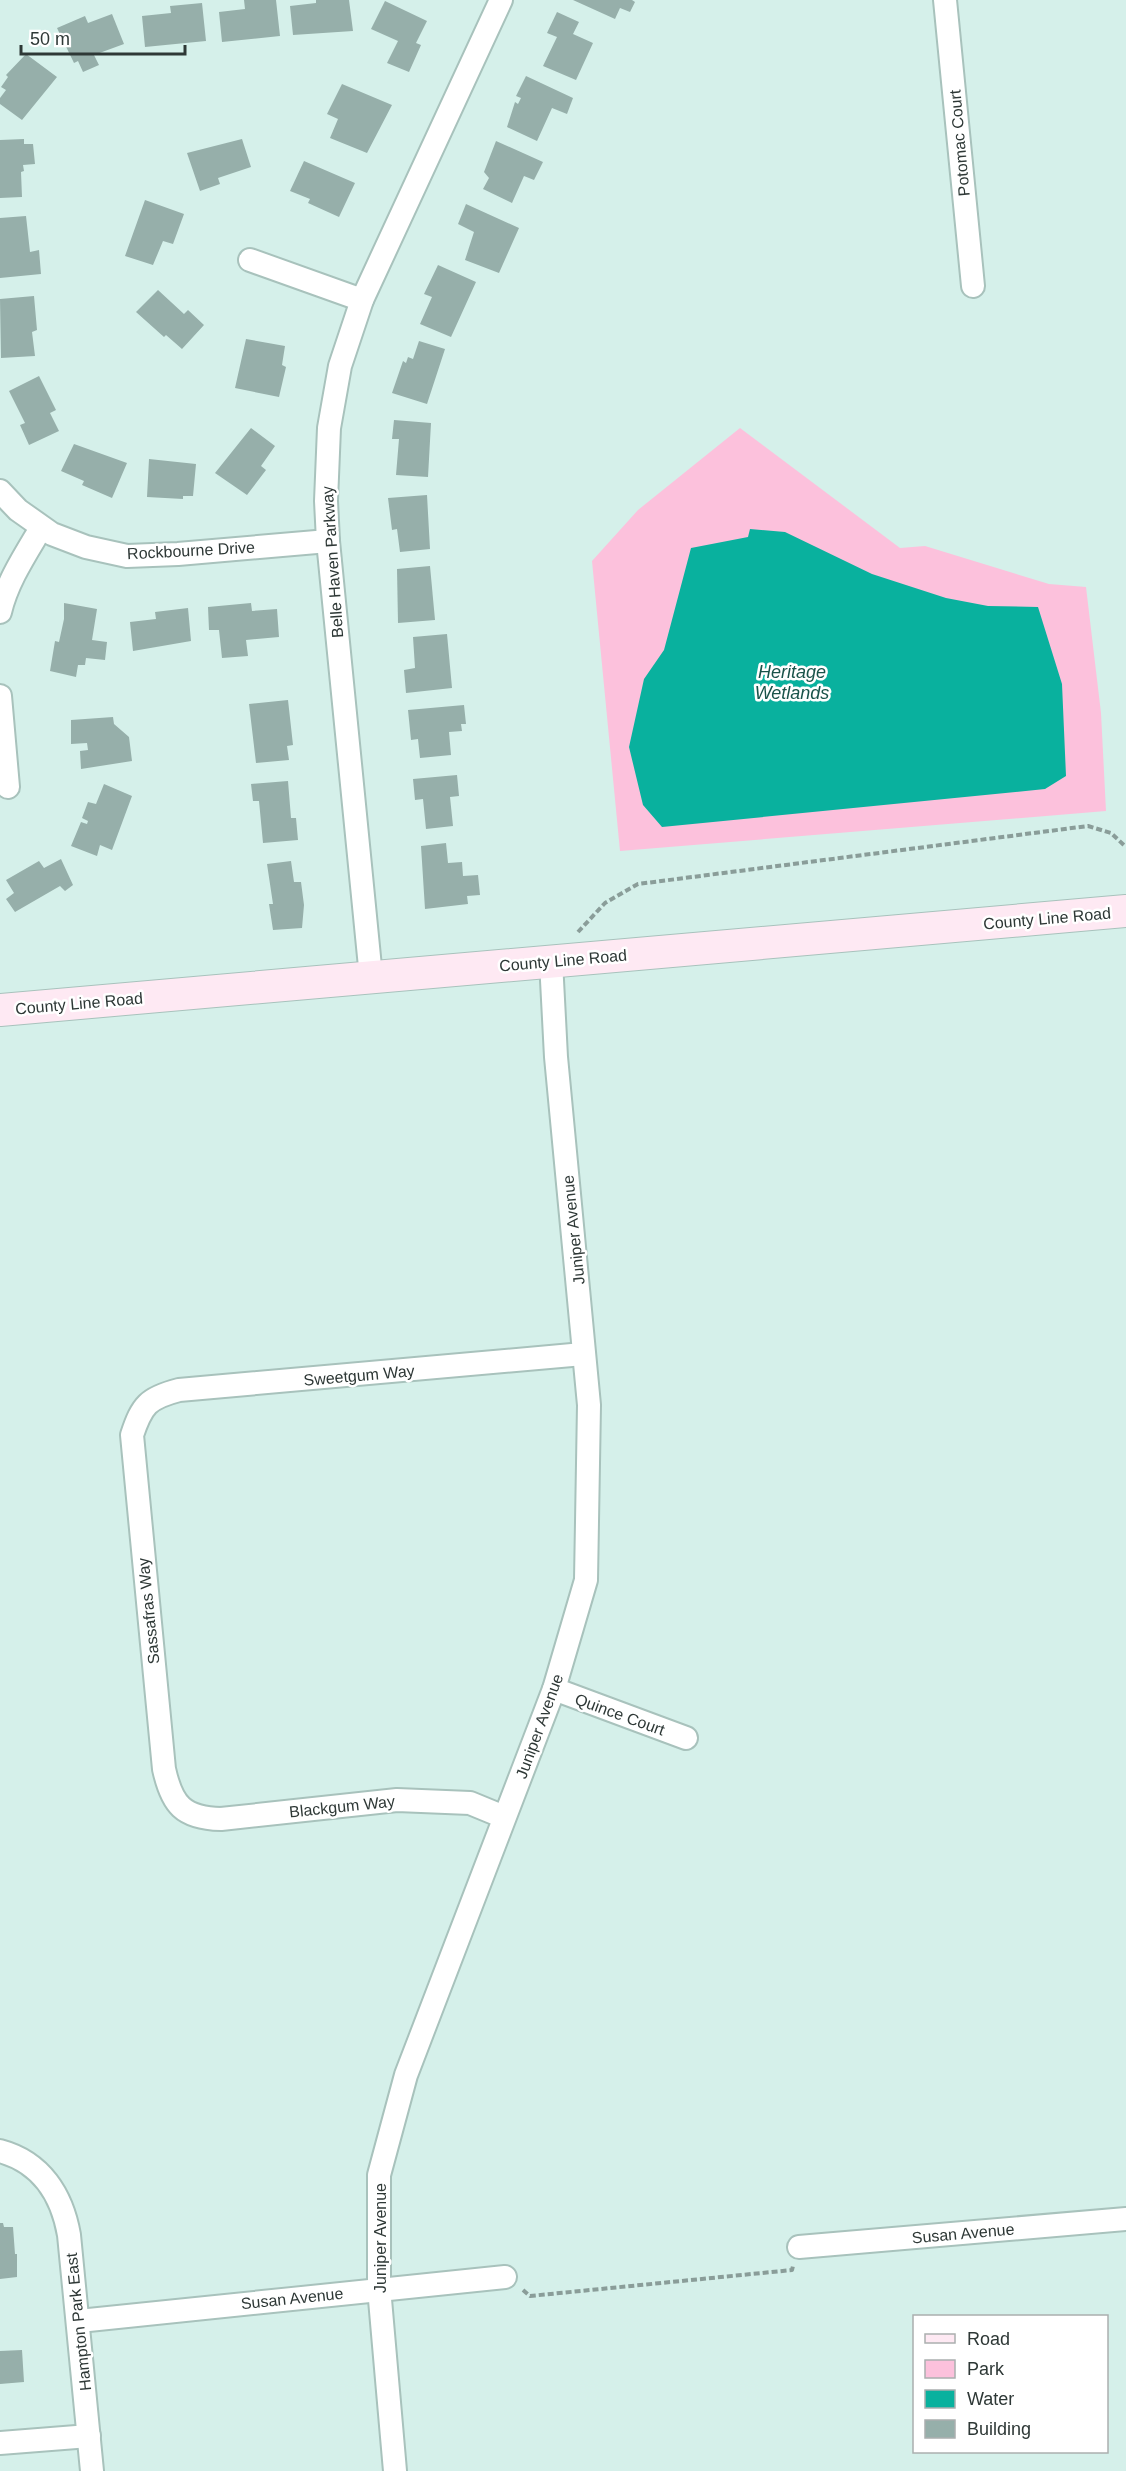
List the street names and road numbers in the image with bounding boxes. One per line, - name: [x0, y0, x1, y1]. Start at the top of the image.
- street label: Potomac Court: [946, 89, 973, 197]
- street label: Belle Haven Parkway: [319, 486, 346, 638]
- street label: Rockbourne Drive: [127, 539, 256, 562]
- street label: County Line Road: [982, 904, 1112, 933]
- street label: County Line Road: [498, 946, 628, 975]
- street label: County Line Road: [14, 989, 144, 1018]
- street label: Juniper Avenue: [559, 1174, 588, 1286]
- street label: Sweetgum Way: [303, 1362, 415, 1389]
- street label: Sassafras Way: [134, 1557, 163, 1665]
- street label: Juniper Avenue: [513, 1671, 566, 1781]
- street label: Quince Court: [573, 1690, 668, 1739]
- street label: Blackgum Way: [288, 1792, 396, 1820]
- street label: Juniper Avenue: [372, 2183, 389, 2293]
- street label: Susan Avenue: [911, 2221, 1015, 2246]
- street label: Hampton Park East: [63, 2252, 94, 2392]
- street label: Susan Avenue: [240, 2285, 344, 2312]

